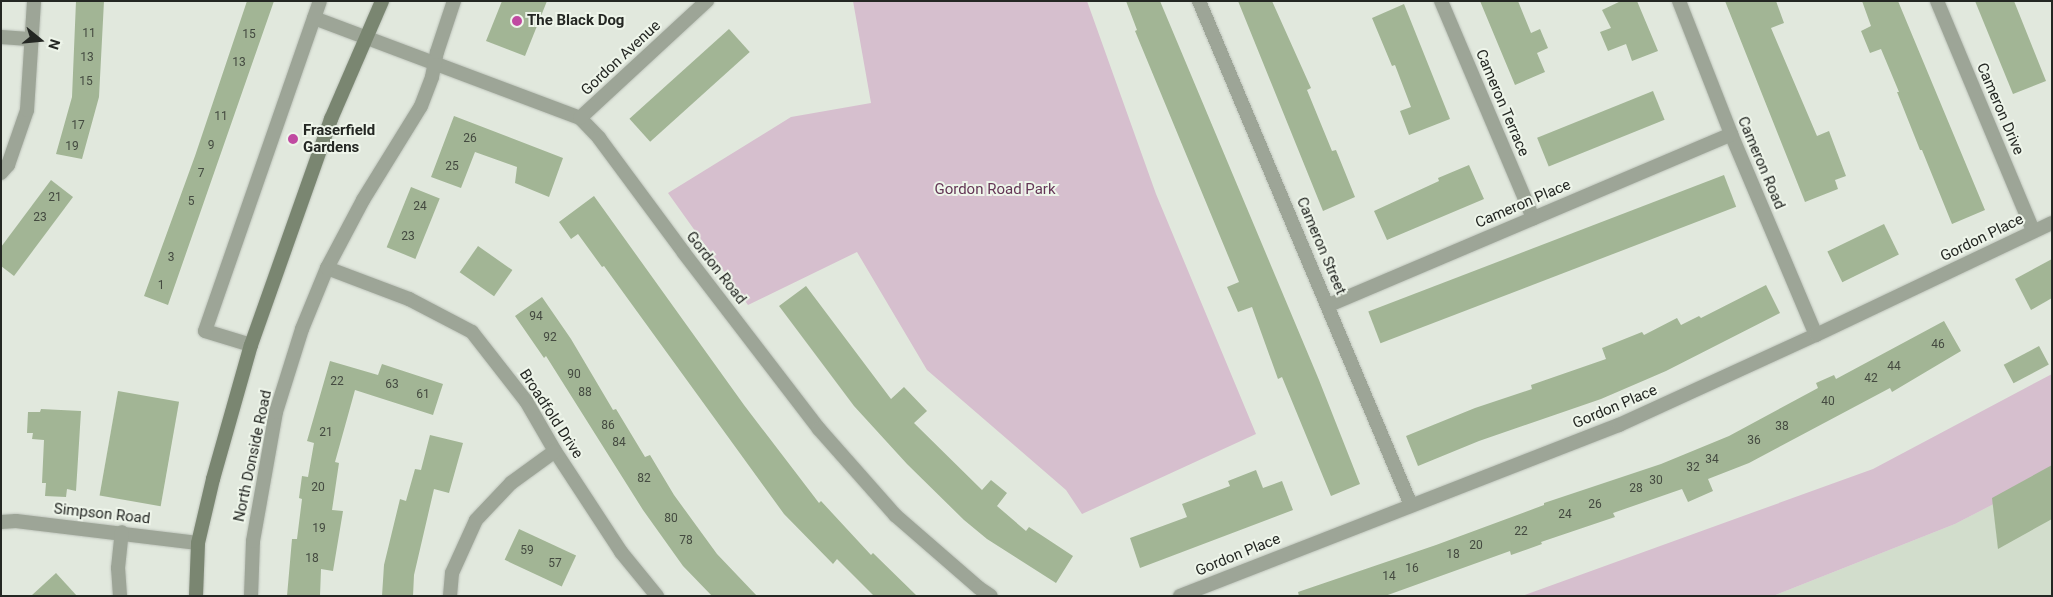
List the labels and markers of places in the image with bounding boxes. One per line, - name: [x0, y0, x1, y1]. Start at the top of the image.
- place label: The Black Dog: [527, 12, 624, 30]
- marker: The Black Dog: [511, 15, 523, 27]
- place label: Fraserfield Gardens: [303, 121, 375, 156]
- marker: Fraserfield Gardens: [287, 133, 299, 145]

